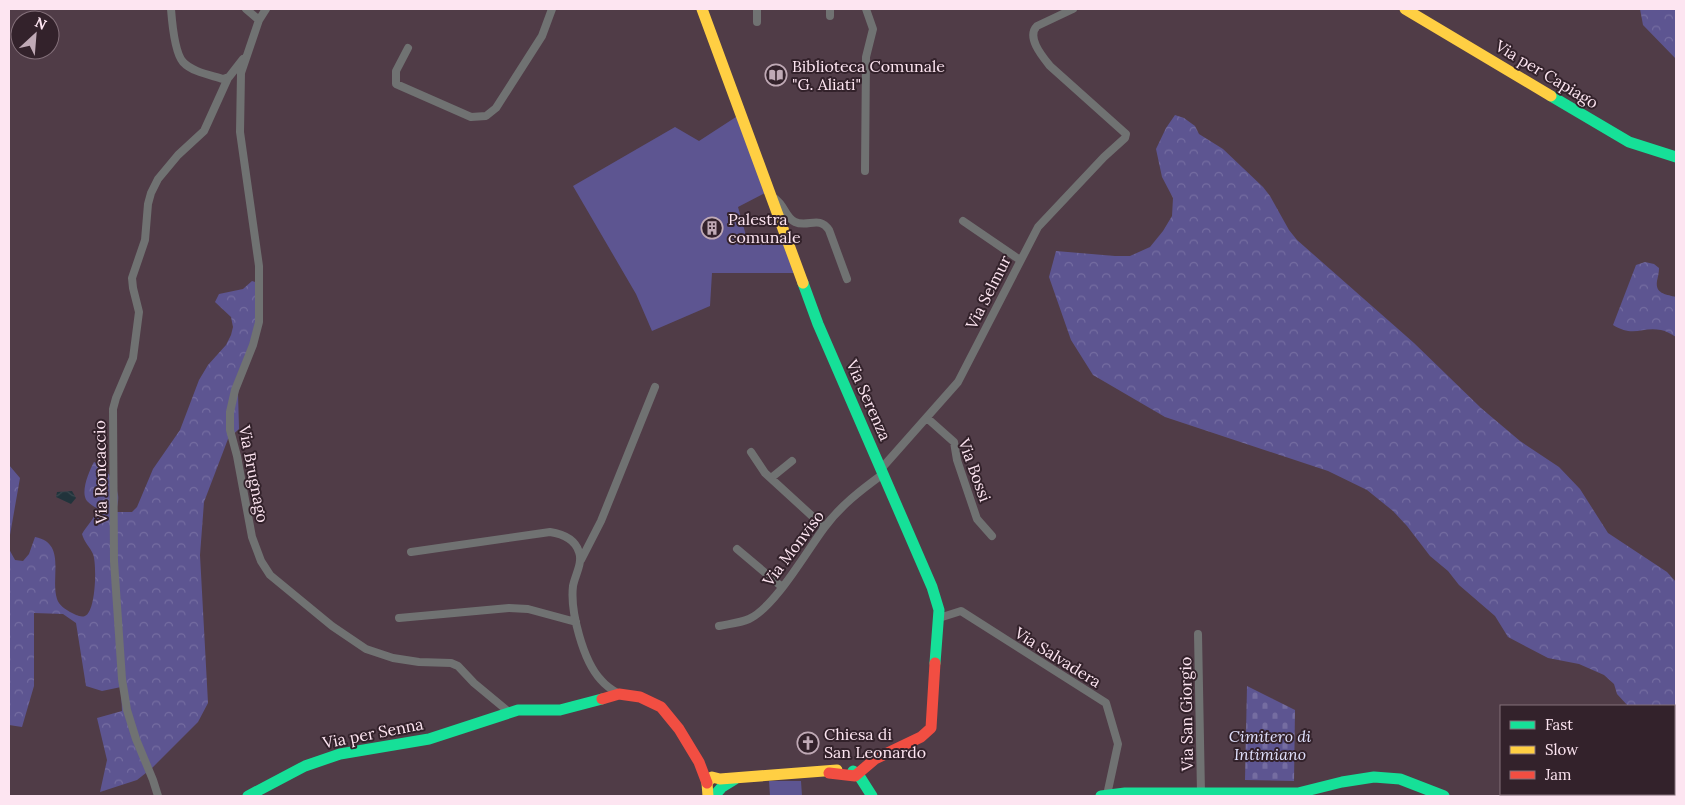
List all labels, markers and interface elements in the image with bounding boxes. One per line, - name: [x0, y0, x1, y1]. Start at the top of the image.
- north arrow: [10, 10, 60, 60]
- text: N: [32, 13, 50, 34]
- street label: Via per Capiago: [1491, 35, 1602, 113]
- place label: Biblioteca Comunale "G. Aliati": [792, 56, 945, 94]
- library icon: Biblioteca Comunale "G. Aliati": [764, 63, 788, 87]
- place label: Palestra comunale: [728, 209, 801, 247]
- building icon: Palestra comunale: [700, 216, 724, 240]
- street label: Via Selmur: [960, 252, 1015, 333]
- street label: Via Serenza: [842, 355, 896, 444]
- street label: Via Roncaccio: [89, 420, 111, 525]
- street label: Via Brugnago: [235, 423, 273, 524]
- street label: Via Bossi: [954, 435, 996, 504]
- street label: Via Monviso: [757, 506, 828, 591]
- street label: Via Salvadera: [1010, 622, 1105, 692]
- street label: Via San Giorgio: [1175, 657, 1197, 772]
- legend: [1500, 705, 1675, 795]
- street label: Via per Senna: [320, 713, 425, 753]
- text: Fast: [1545, 715, 1573, 734]
- place label: Chiesa di San Leonardo: [824, 724, 926, 762]
- park label: Cimitero di Intimiano: [1229, 726, 1311, 764]
- church icon: Chiesa di San Leonardo: [796, 731, 820, 755]
- text: Slow: [1545, 740, 1578, 759]
- text: Jam: [1544, 765, 1572, 784]

